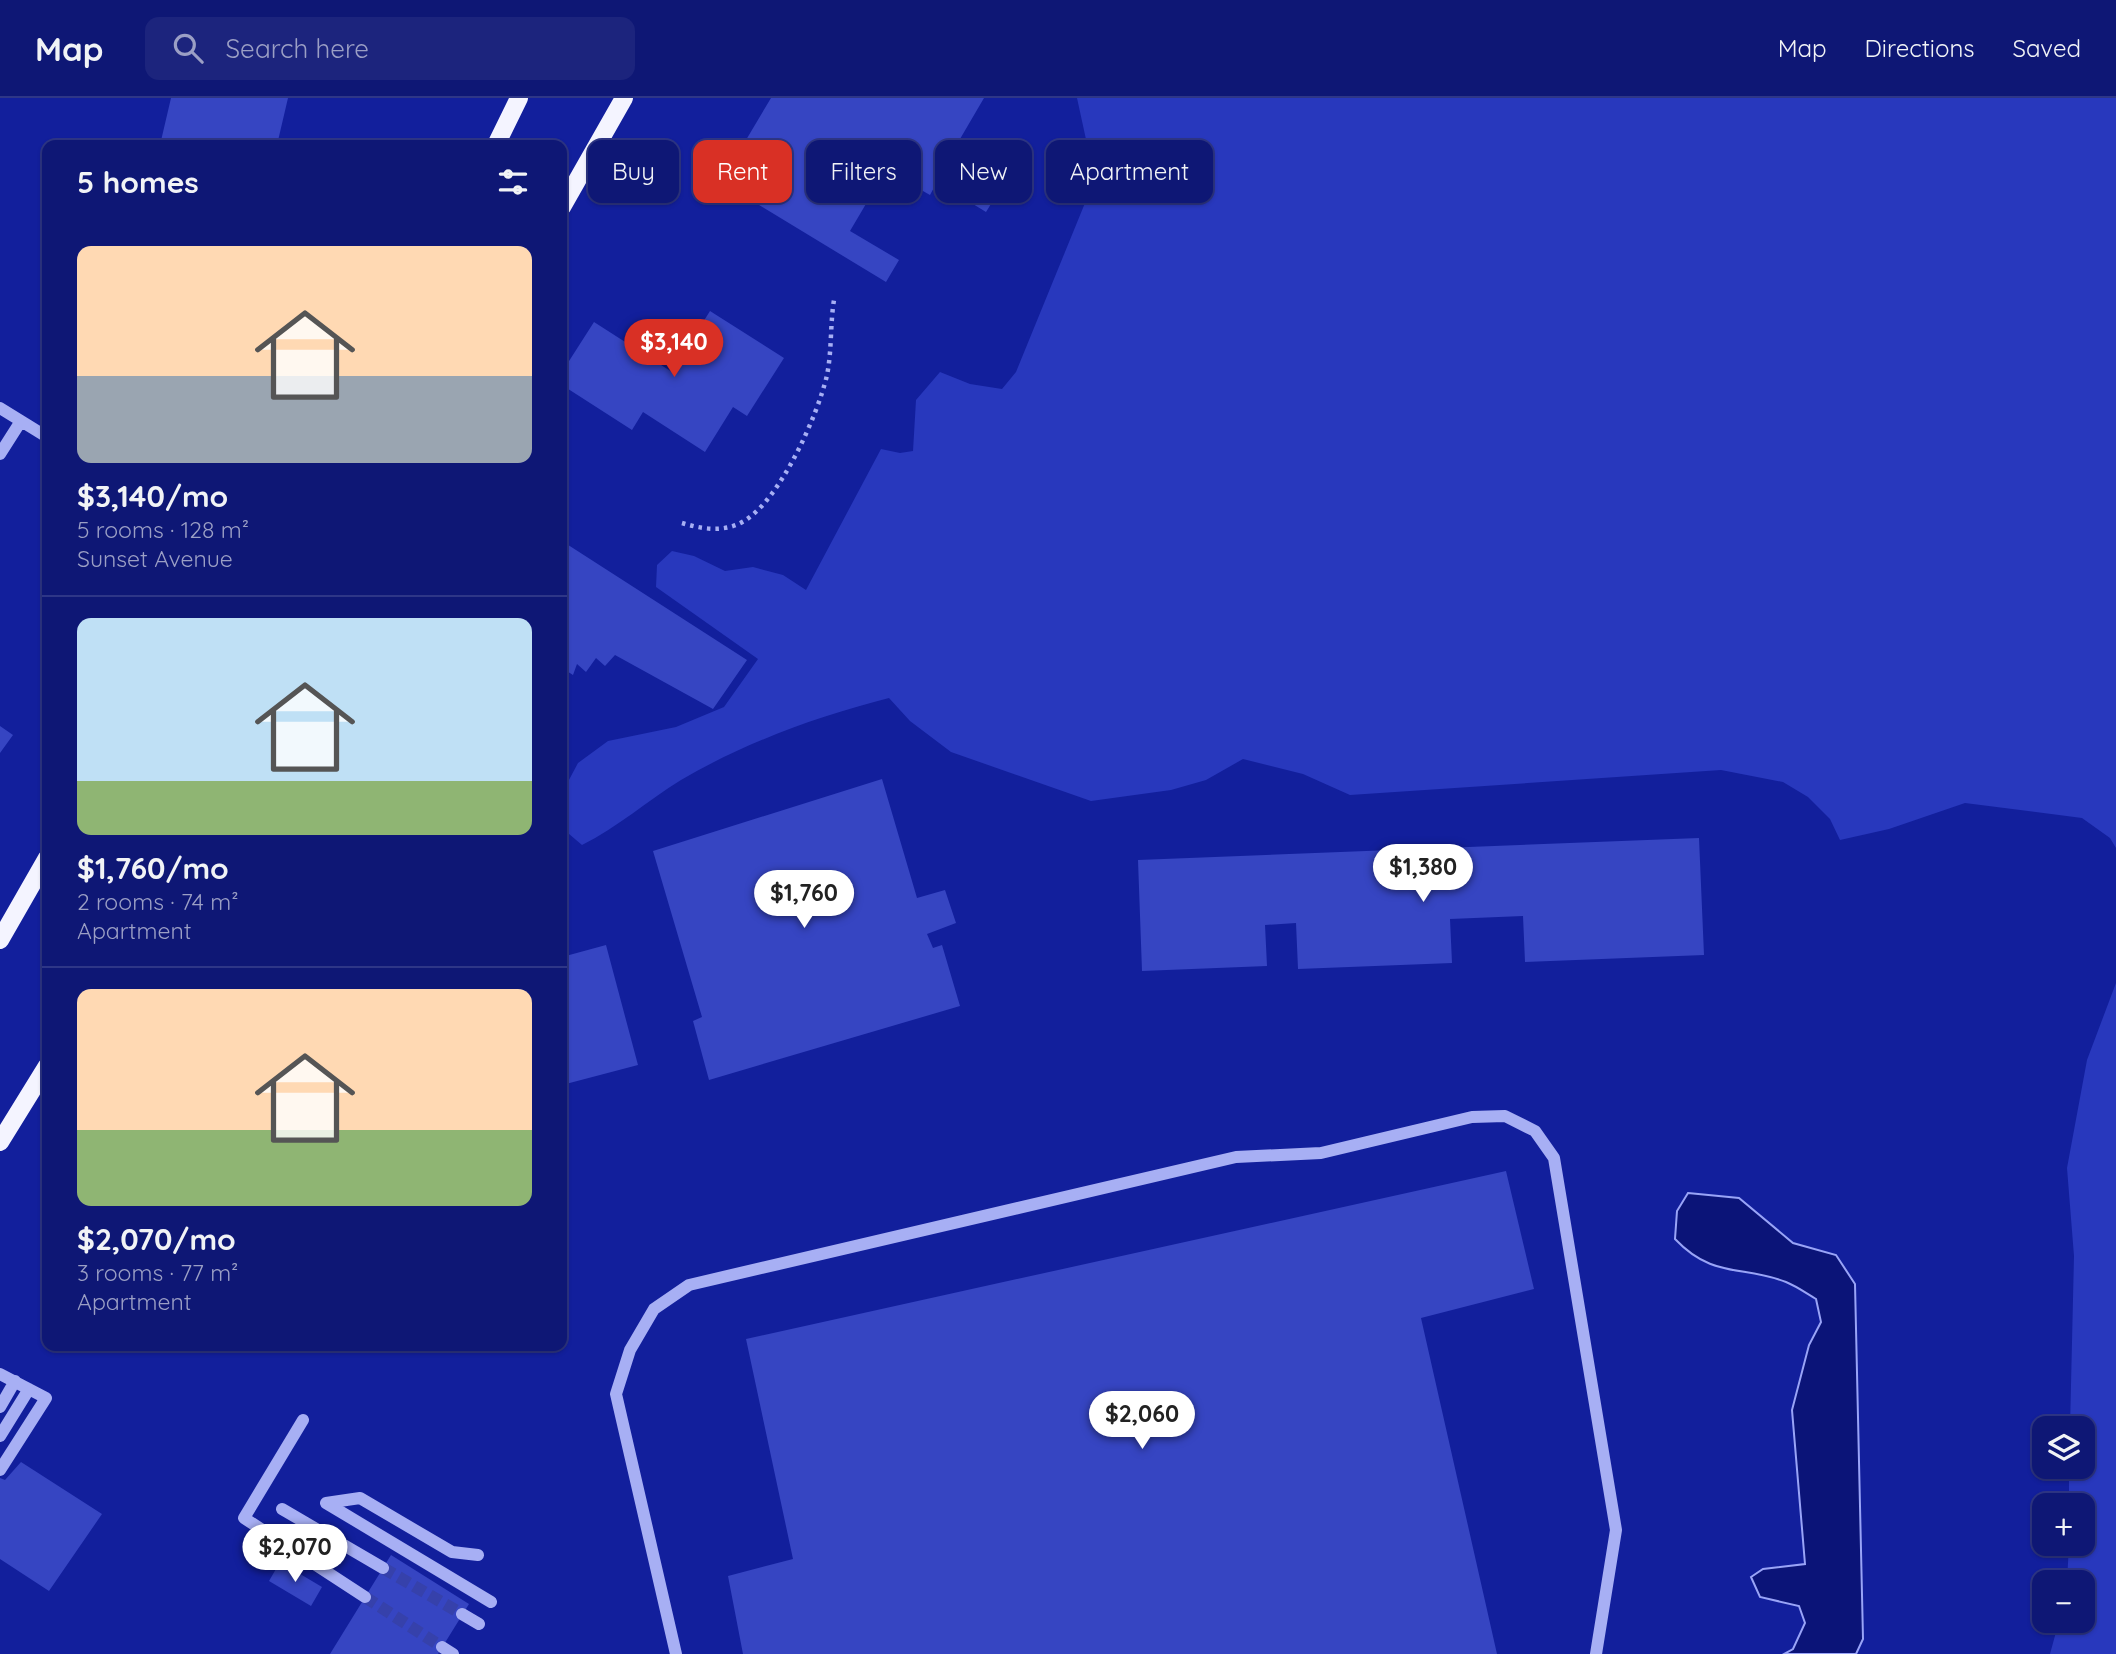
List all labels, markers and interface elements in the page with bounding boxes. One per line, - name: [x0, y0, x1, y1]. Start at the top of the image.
- search box: [145, 17, 635, 80]
- text: Map: [35, 28, 103, 69]
- icon: search: [169, 29, 207, 67]
- text: Search here: [225, 32, 369, 65]
- text: Map: [1778, 33, 1827, 63]
- text: Directions: [1865, 33, 1975, 63]
- text: Saved: [2013, 33, 2081, 63]
- chip: Buy: [588, 140, 679, 203]
- chip: Rent: [693, 140, 792, 203]
- chip: Filters: [806, 140, 921, 203]
- chip: New: [935, 140, 1032, 203]
- chip: Apartment: [1046, 140, 1213, 203]
- text: 5 homes: [77, 163, 199, 201]
- icon: filters: [494, 163, 532, 201]
- icon: home: [242, 292, 368, 418]
- pin: $3,140: [617, 320, 731, 379]
- text: $3,140: [640, 327, 708, 356]
- text: $3,140/mo: [77, 477, 228, 515]
- text: 5 rooms · 128 m²: [77, 515, 249, 544]
- text: Sunset Avenue: [77, 544, 233, 573]
- icon: home: [242, 664, 368, 790]
- pin: $1,380: [1366, 844, 1480, 904]
- text: $1,760/mo: [77, 849, 229, 887]
- text: $1,380: [1389, 852, 1457, 881]
- pin: $1,760: [747, 870, 861, 930]
- text: $1,760: [770, 878, 838, 907]
- text: 2 rooms · 74 m²: [77, 887, 239, 916]
- text: Apartment: [77, 916, 191, 945]
- icon: home: [242, 1035, 368, 1161]
- text: $2,070/mo: [77, 1220, 236, 1258]
- text: 3 rooms · 77 m²: [77, 1258, 238, 1287]
- text: Apartment: [77, 1287, 191, 1316]
- pin: $2,060: [1085, 1392, 1199, 1451]
- text: $2,060: [1105, 1399, 1179, 1428]
- map controls: [2032, 1416, 2095, 1633]
- button: layers: [2032, 1416, 2095, 1479]
- button: +: [2032, 1493, 2095, 1556]
- pin: $2,070: [238, 1524, 352, 1584]
- text: $2,070: [258, 1532, 332, 1561]
- button: −: [2032, 1570, 2095, 1633]

